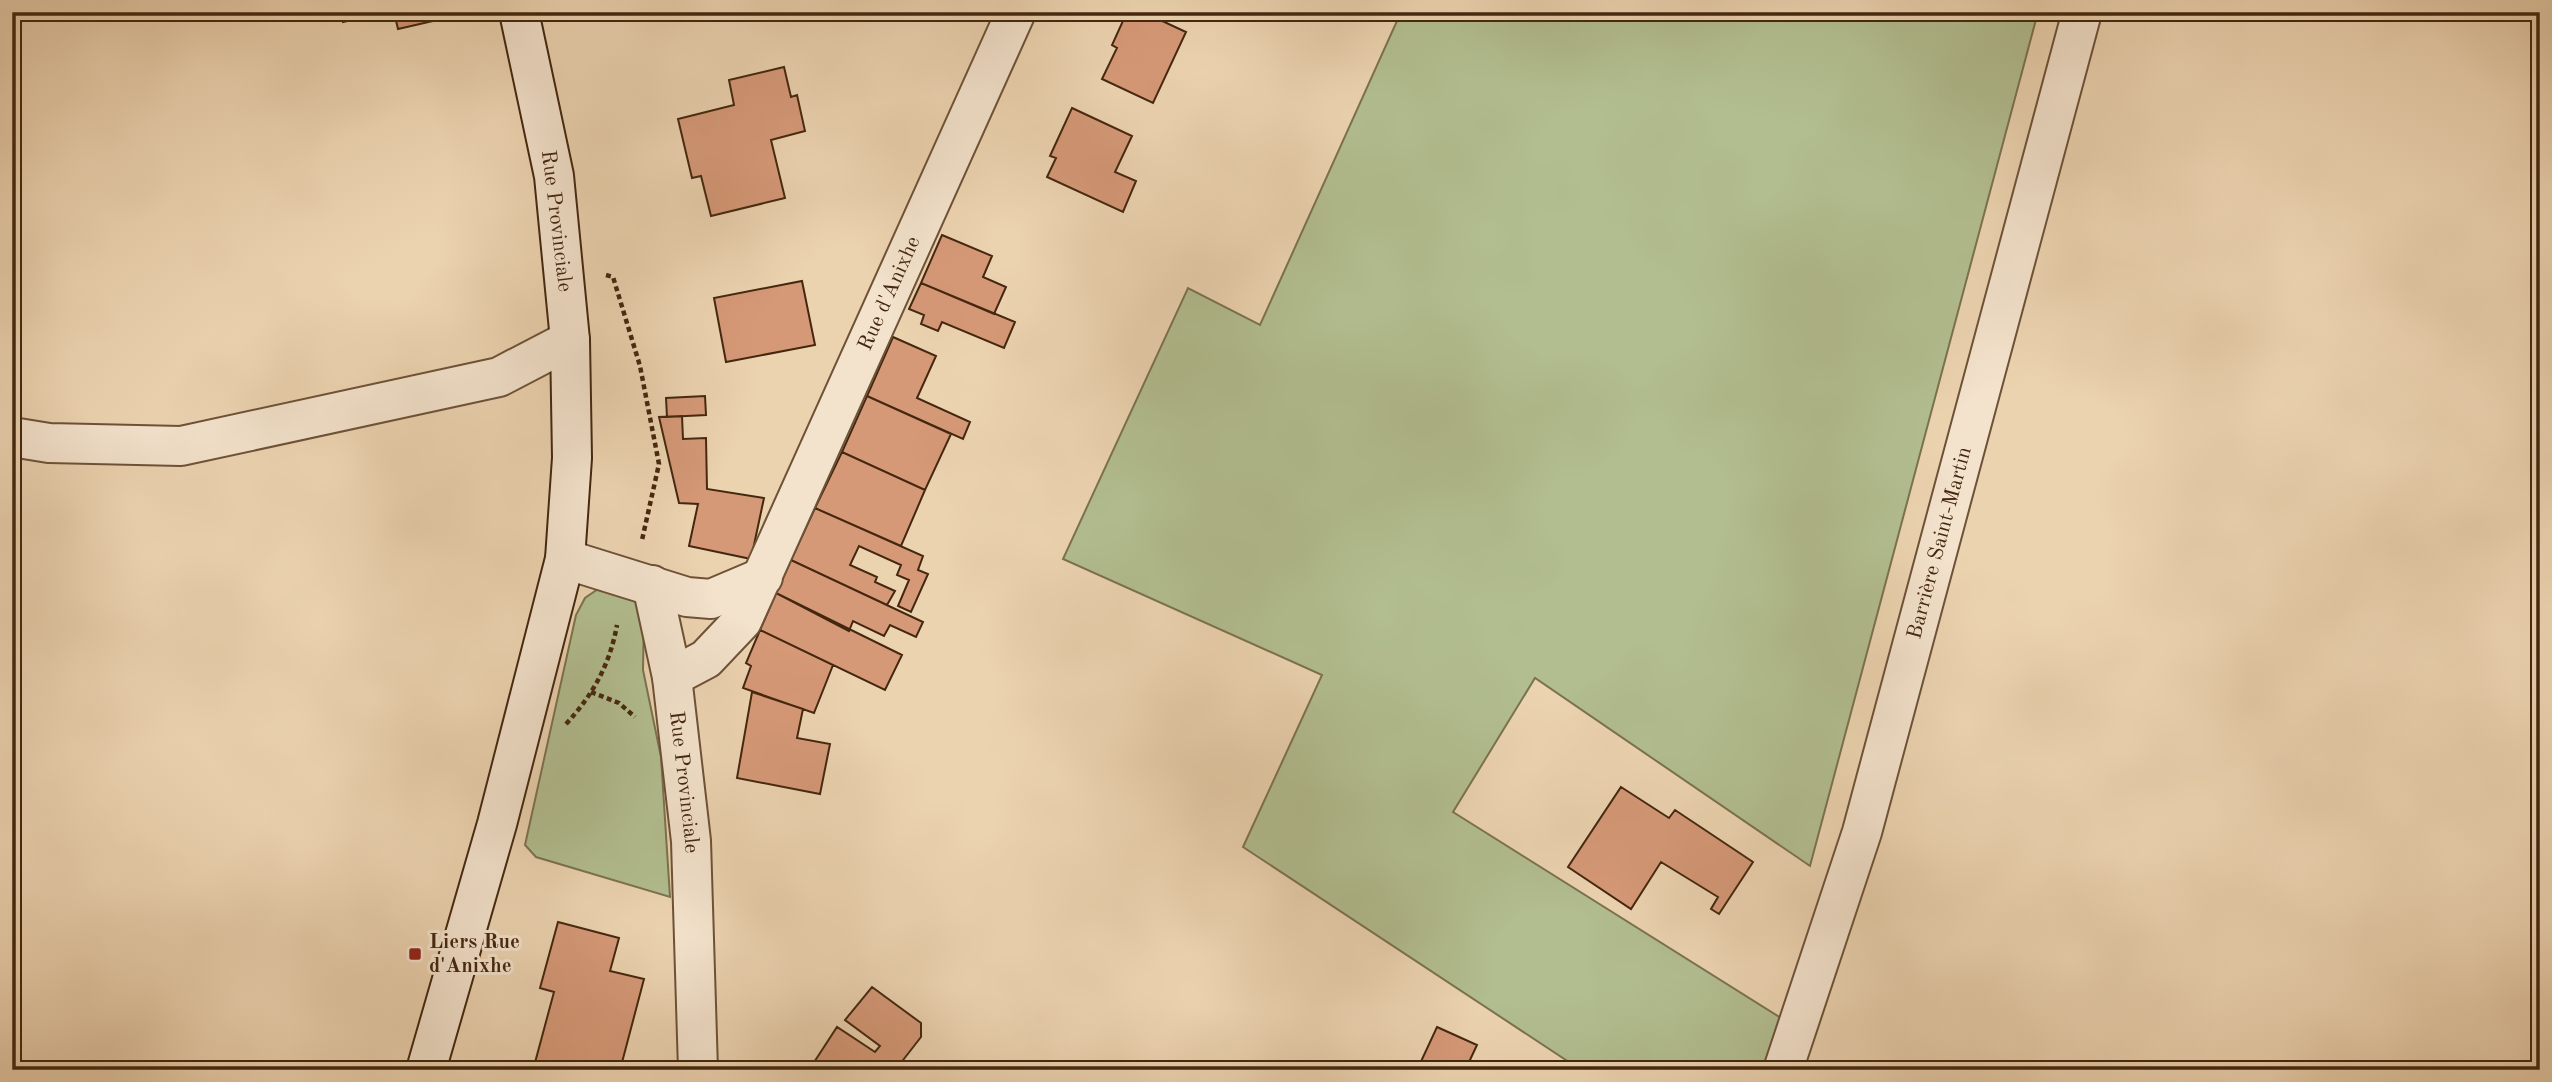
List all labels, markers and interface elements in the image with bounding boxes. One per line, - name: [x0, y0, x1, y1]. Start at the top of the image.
- street label: Rue Provinciale: [537, 149, 575, 293]
- street label: Rue d'Anixhe: [855, 233, 924, 354]
- street label: Barrière Saint-Martin: [1904, 445, 1975, 641]
- street label: Rue Provinciale: [666, 710, 702, 854]
- place label: Liers Rue d'Anixhe: [429, 932, 520, 977]
- marker: Liers Rue d'Anixhe: [407, 946, 423, 962]

